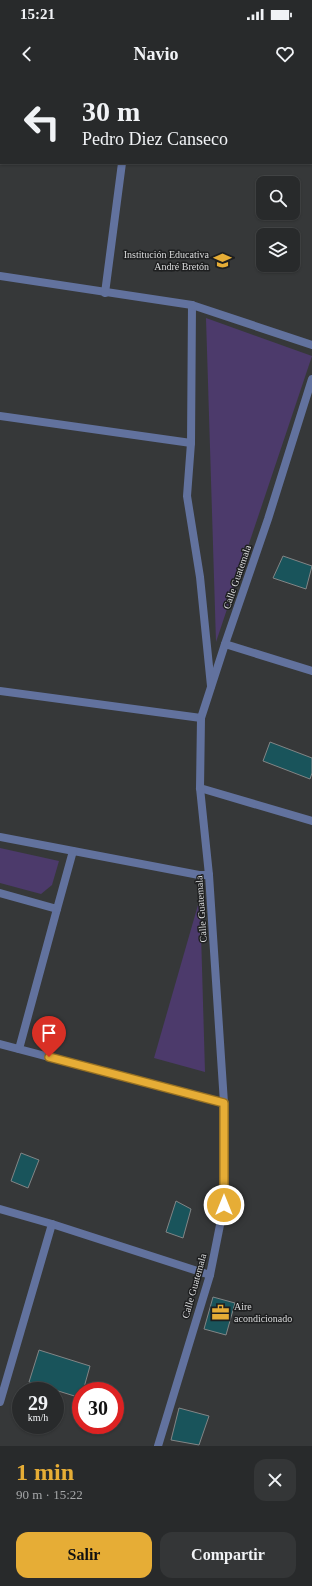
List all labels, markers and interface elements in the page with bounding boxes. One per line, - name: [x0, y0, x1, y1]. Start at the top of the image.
- text: 15:21: [20, 6, 55, 22]
- icon: back: [16, 43, 38, 65]
- icon: heart: [274, 43, 296, 65]
- text: Navio: [134, 44, 179, 64]
- icon: left: [16, 96, 68, 148]
- text: 30 m: [82, 96, 140, 127]
- text: Pedro Diez Canseco: [82, 129, 228, 149]
- map controls: [256, 176, 300, 272]
- button: search: [256, 176, 300, 220]
- button: layers: [256, 228, 300, 272]
- place label: Institución Educativa André Bretón: [124, 249, 210, 272]
- school or university icon: Institución Educativa André Bretón: [212, 250, 232, 270]
- street label: Calle Guatemala: [221, 543, 253, 610]
- street label: Calle Guatemala: [193, 875, 209, 943]
- pin: [32, 1016, 66, 1057]
- icon: arrive: [38, 1022, 60, 1044]
- position arrow: [203, 1184, 245, 1226]
- street label: Calle Guatemala: [179, 1252, 209, 1320]
- place label: Aire acondicionado: [234, 1301, 292, 1324]
- office icon: Aire acondicionado: [211, 1302, 231, 1322]
- speed limit sign: 30: [72, 1382, 124, 1434]
- text: 29: [28, 1392, 48, 1414]
- text: km/h: [28, 1412, 48, 1423]
- text: 1 min: [16, 1459, 74, 1485]
- button: close: [254, 1459, 296, 1501]
- text: 90 m · 15:22: [16, 1487, 83, 1502]
- button: Salir: [16, 1532, 152, 1578]
- button: Compartir: [160, 1532, 296, 1578]

